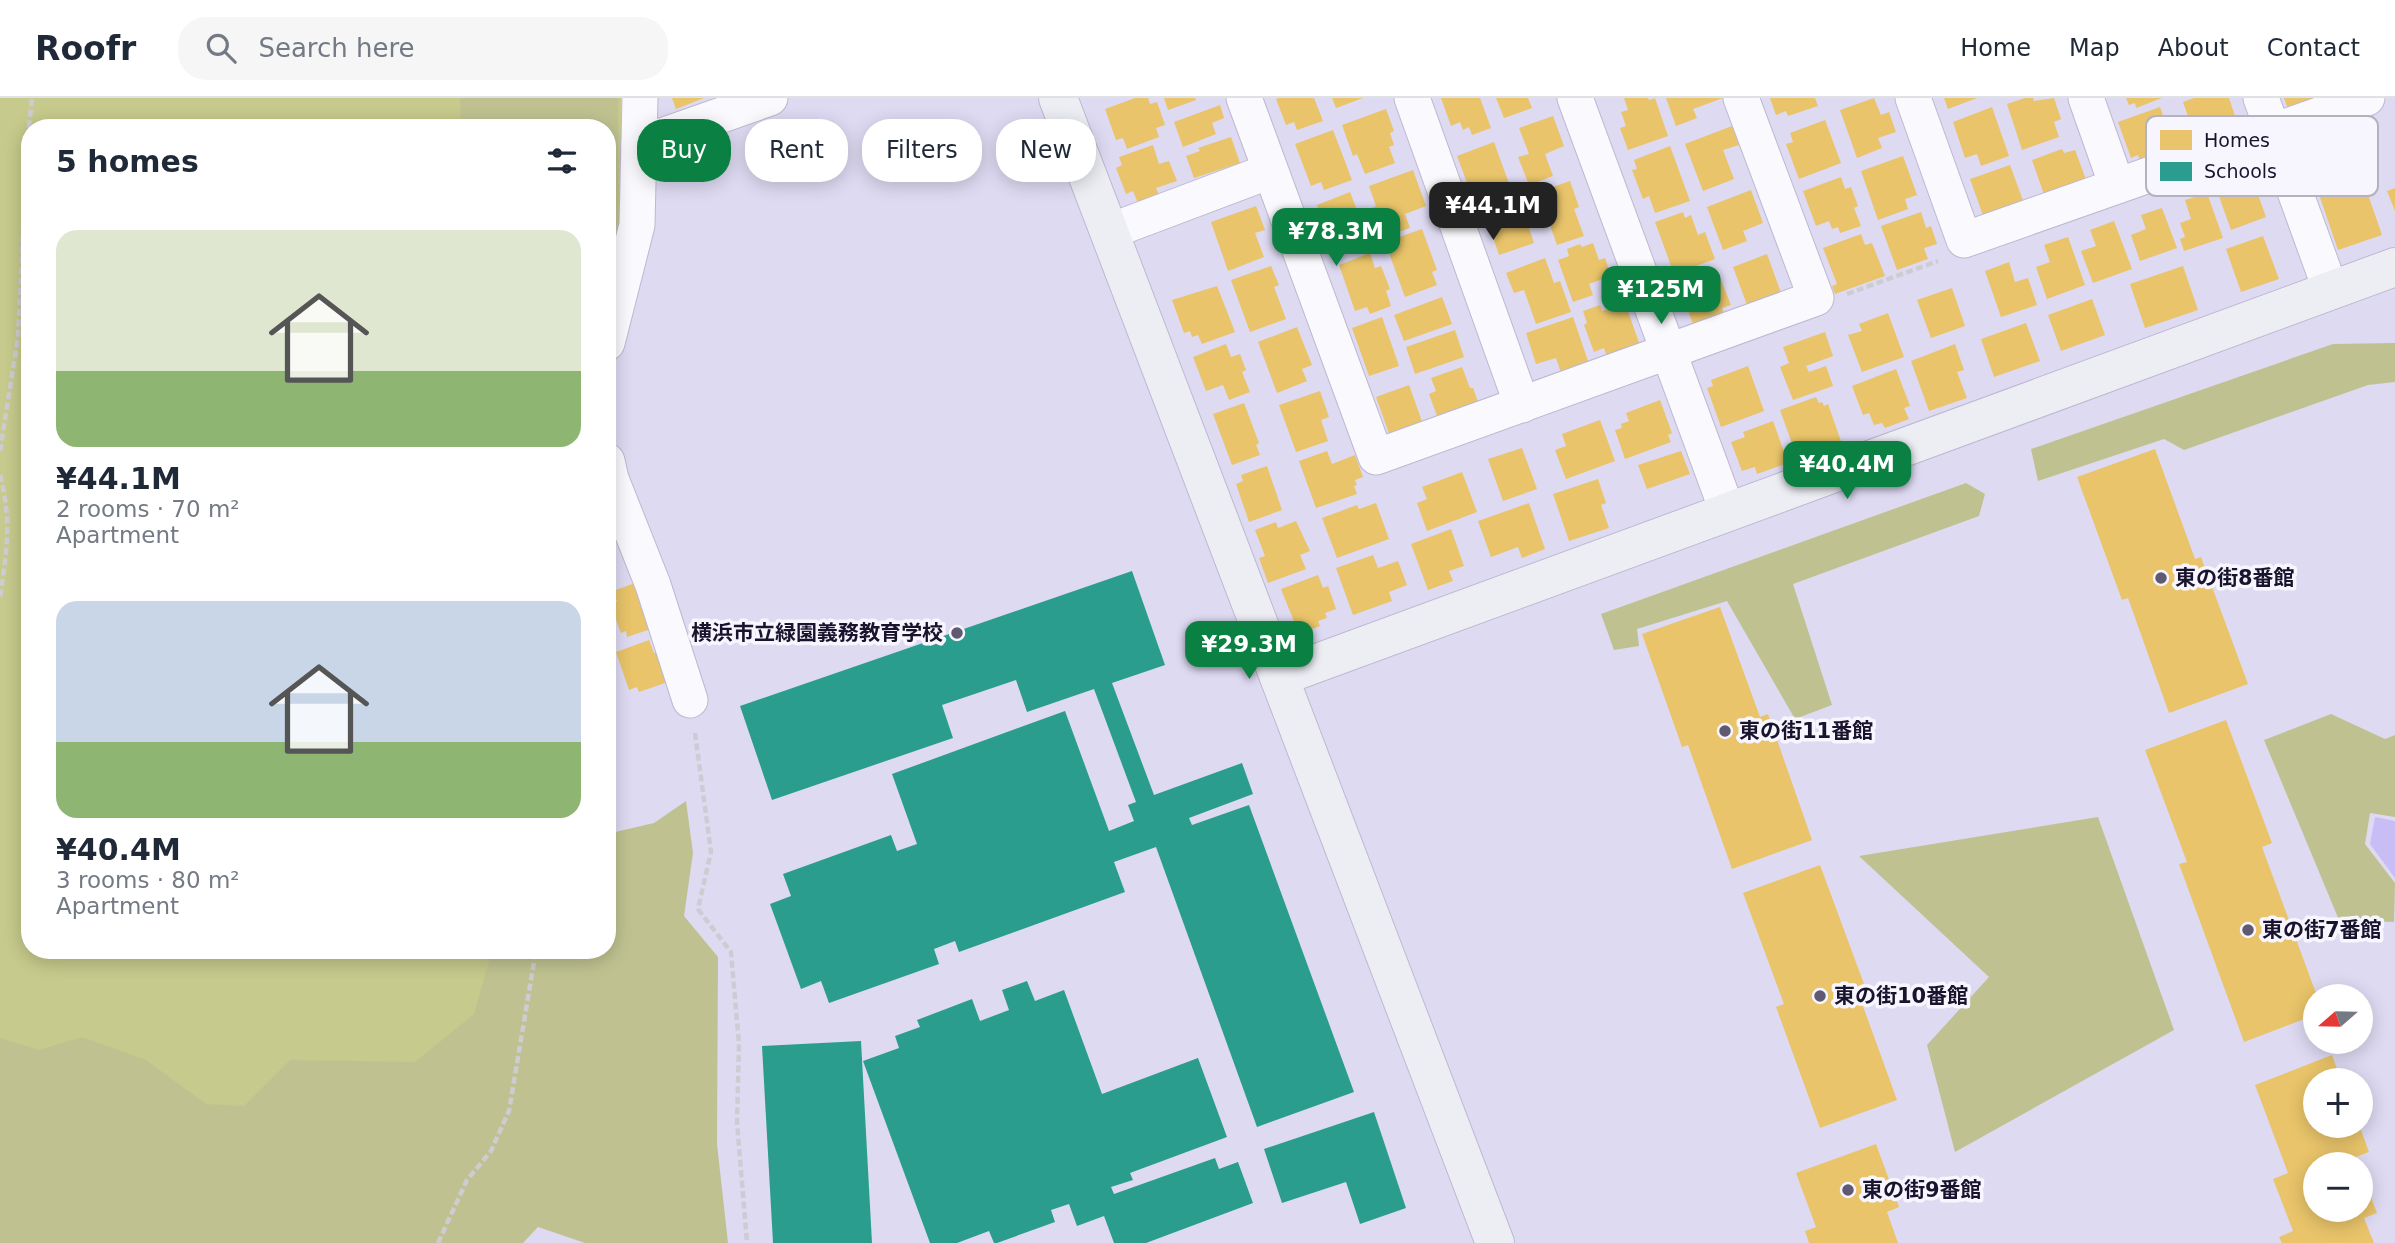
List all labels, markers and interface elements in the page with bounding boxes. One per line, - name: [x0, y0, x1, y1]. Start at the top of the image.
- search box: [178, 17, 668, 80]
- text: Roofr: [35, 29, 136, 68]
- icon: search: [202, 29, 240, 67]
- text: Search here: [258, 33, 415, 63]
- text: Home: [1960, 34, 2031, 62]
- text: Map: [2069, 34, 2120, 62]
- text: About: [2158, 34, 2229, 62]
- text: Contact: [2267, 34, 2360, 62]
- legend: [2146, 116, 2378, 196]
- chip: Buy: [637, 119, 731, 182]
- chip: Rent: [745, 119, 848, 182]
- chip: Filters: [862, 119, 982, 182]
- chip: New: [996, 119, 1096, 182]
- text: Homes: [2204, 129, 2270, 151]
- icon: filters: [543, 142, 581, 180]
- text: 5 homes: [56, 144, 199, 179]
- text: Schools: [2204, 160, 2277, 182]
- pin: ¥44.1M: [1436, 183, 1550, 242]
- text: ¥44.1M: [1445, 192, 1541, 218]
- pin: ¥78.3M: [1279, 208, 1393, 268]
- text: ¥78.3M: [1288, 218, 1384, 244]
- pin: ¥125M: [1612, 266, 1710, 326]
- icon: home: [256, 275, 382, 401]
- text: ¥125M: [1618, 276, 1704, 302]
- pin: ¥40.4M: [1790, 442, 1904, 501]
- text: ¥40.4M: [1799, 451, 1895, 477]
- text: ¥44.1M: [56, 461, 181, 496]
- text: 2 rooms · 70 m²: [56, 496, 240, 522]
- text: Apartment: [56, 522, 179, 548]
- place label: 東の街8番館: [2175, 566, 2295, 590]
- marker: 東の街8番館: [2153, 570, 2169, 586]
- place label: 横浜市立緑園義務教育学校: [691, 621, 943, 645]
- pin: ¥29.3M: [1192, 622, 1306, 681]
- marker: 横浜市立緑園義務教育学校: [949, 625, 965, 641]
- text: ¥29.3M: [1201, 631, 1297, 657]
- icon: home: [256, 646, 382, 772]
- place label: 東の街11番館: [1739, 719, 1873, 743]
- marker: 東の街11番館: [1717, 723, 1733, 739]
- text: ¥40.4M: [56, 832, 181, 867]
- text: 3 rooms · 80 m²: [56, 867, 240, 893]
- text: Apartment: [56, 893, 179, 919]
- place label: 東の街7番館: [2262, 918, 2382, 942]
- marker: 東の街7番館: [2240, 922, 2256, 938]
- place label: 東の街10番館: [1834, 984, 1968, 1008]
- north arrow: [2303, 984, 2373, 1054]
- map controls: [2303, 984, 2373, 1222]
- marker: 東の街10番館: [1812, 988, 1828, 1004]
- button: +: [2303, 1068, 2373, 1138]
- button: −: [2303, 1152, 2373, 1222]
- place label: 東の街9番館: [1862, 1178, 1982, 1202]
- marker: 東の街9番館: [1840, 1182, 1856, 1198]

